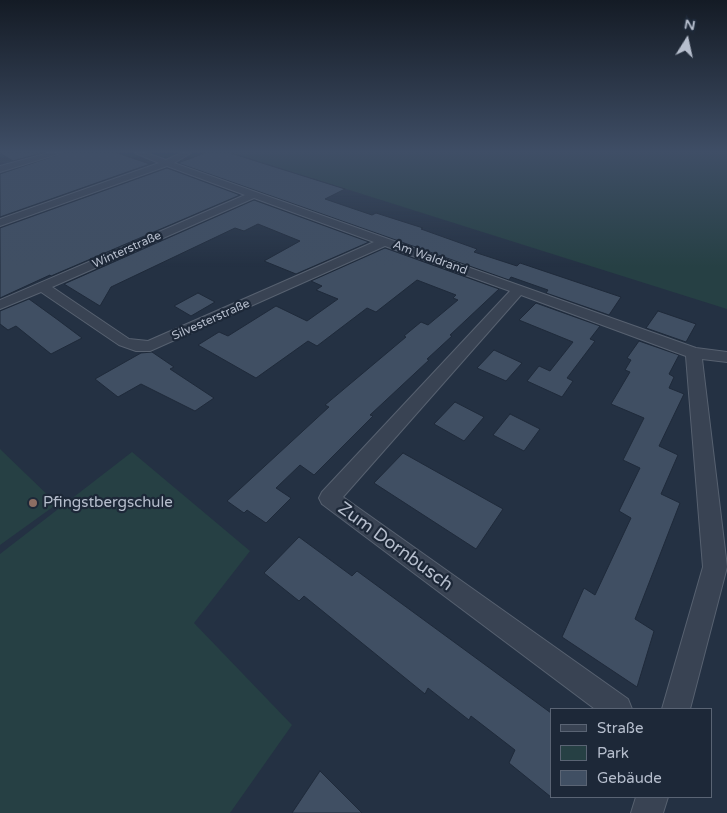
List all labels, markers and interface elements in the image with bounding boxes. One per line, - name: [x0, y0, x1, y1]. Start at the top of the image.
- north arrow: [662, 15, 712, 65]
- text: N: [683, 15, 697, 34]
- street label: Winterstraße: [90, 228, 164, 272]
- street label: Am Waldrand: [391, 238, 469, 278]
- street label: Silvesterstraße: [170, 296, 252, 344]
- place label: Pfingstbergschule: [43, 494, 173, 512]
- marker: Pfingstbergschule: [27, 497, 39, 509]
- street label: Zum Dornbusch: [333, 498, 457, 596]
- legend: [550, 708, 712, 798]
- text: Straße: [597, 719, 643, 737]
- text: Park: [597, 744, 629, 762]
- text: Gebäude: [597, 769, 662, 787]

